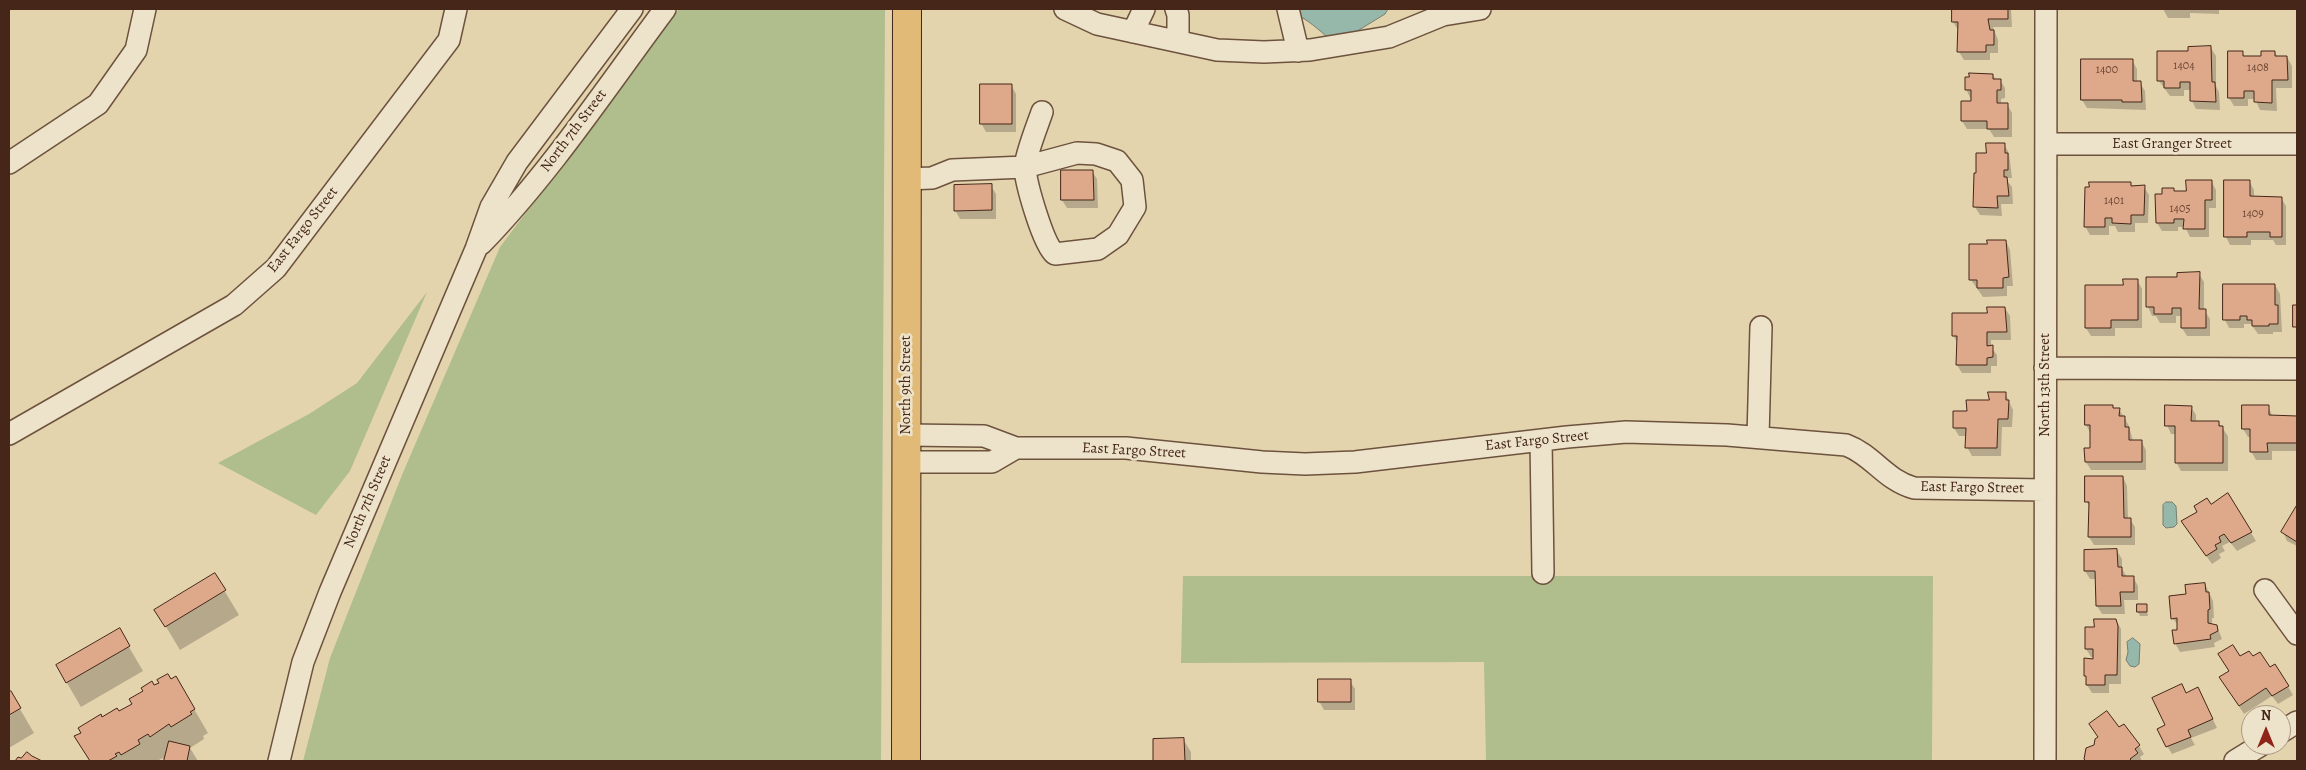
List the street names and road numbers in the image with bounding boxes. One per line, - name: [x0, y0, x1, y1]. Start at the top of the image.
- street label: North 7th Street: [537, 86, 611, 176]
- street label: East Granger Street: [2112, 135, 2232, 153]
- street label: East Fargo Street: [264, 183, 342, 277]
- street label: North 13th Street: [2036, 333, 2054, 437]
- street label: North 9th Street: [897, 335, 915, 435]
- street label: East Fargo Street: [1484, 427, 1590, 455]
- street label: East Fargo Street: [1082, 439, 1186, 463]
- street label: North 7th Street: [340, 453, 396, 551]
- street label: East Fargo Street: [1920, 478, 2024, 498]

